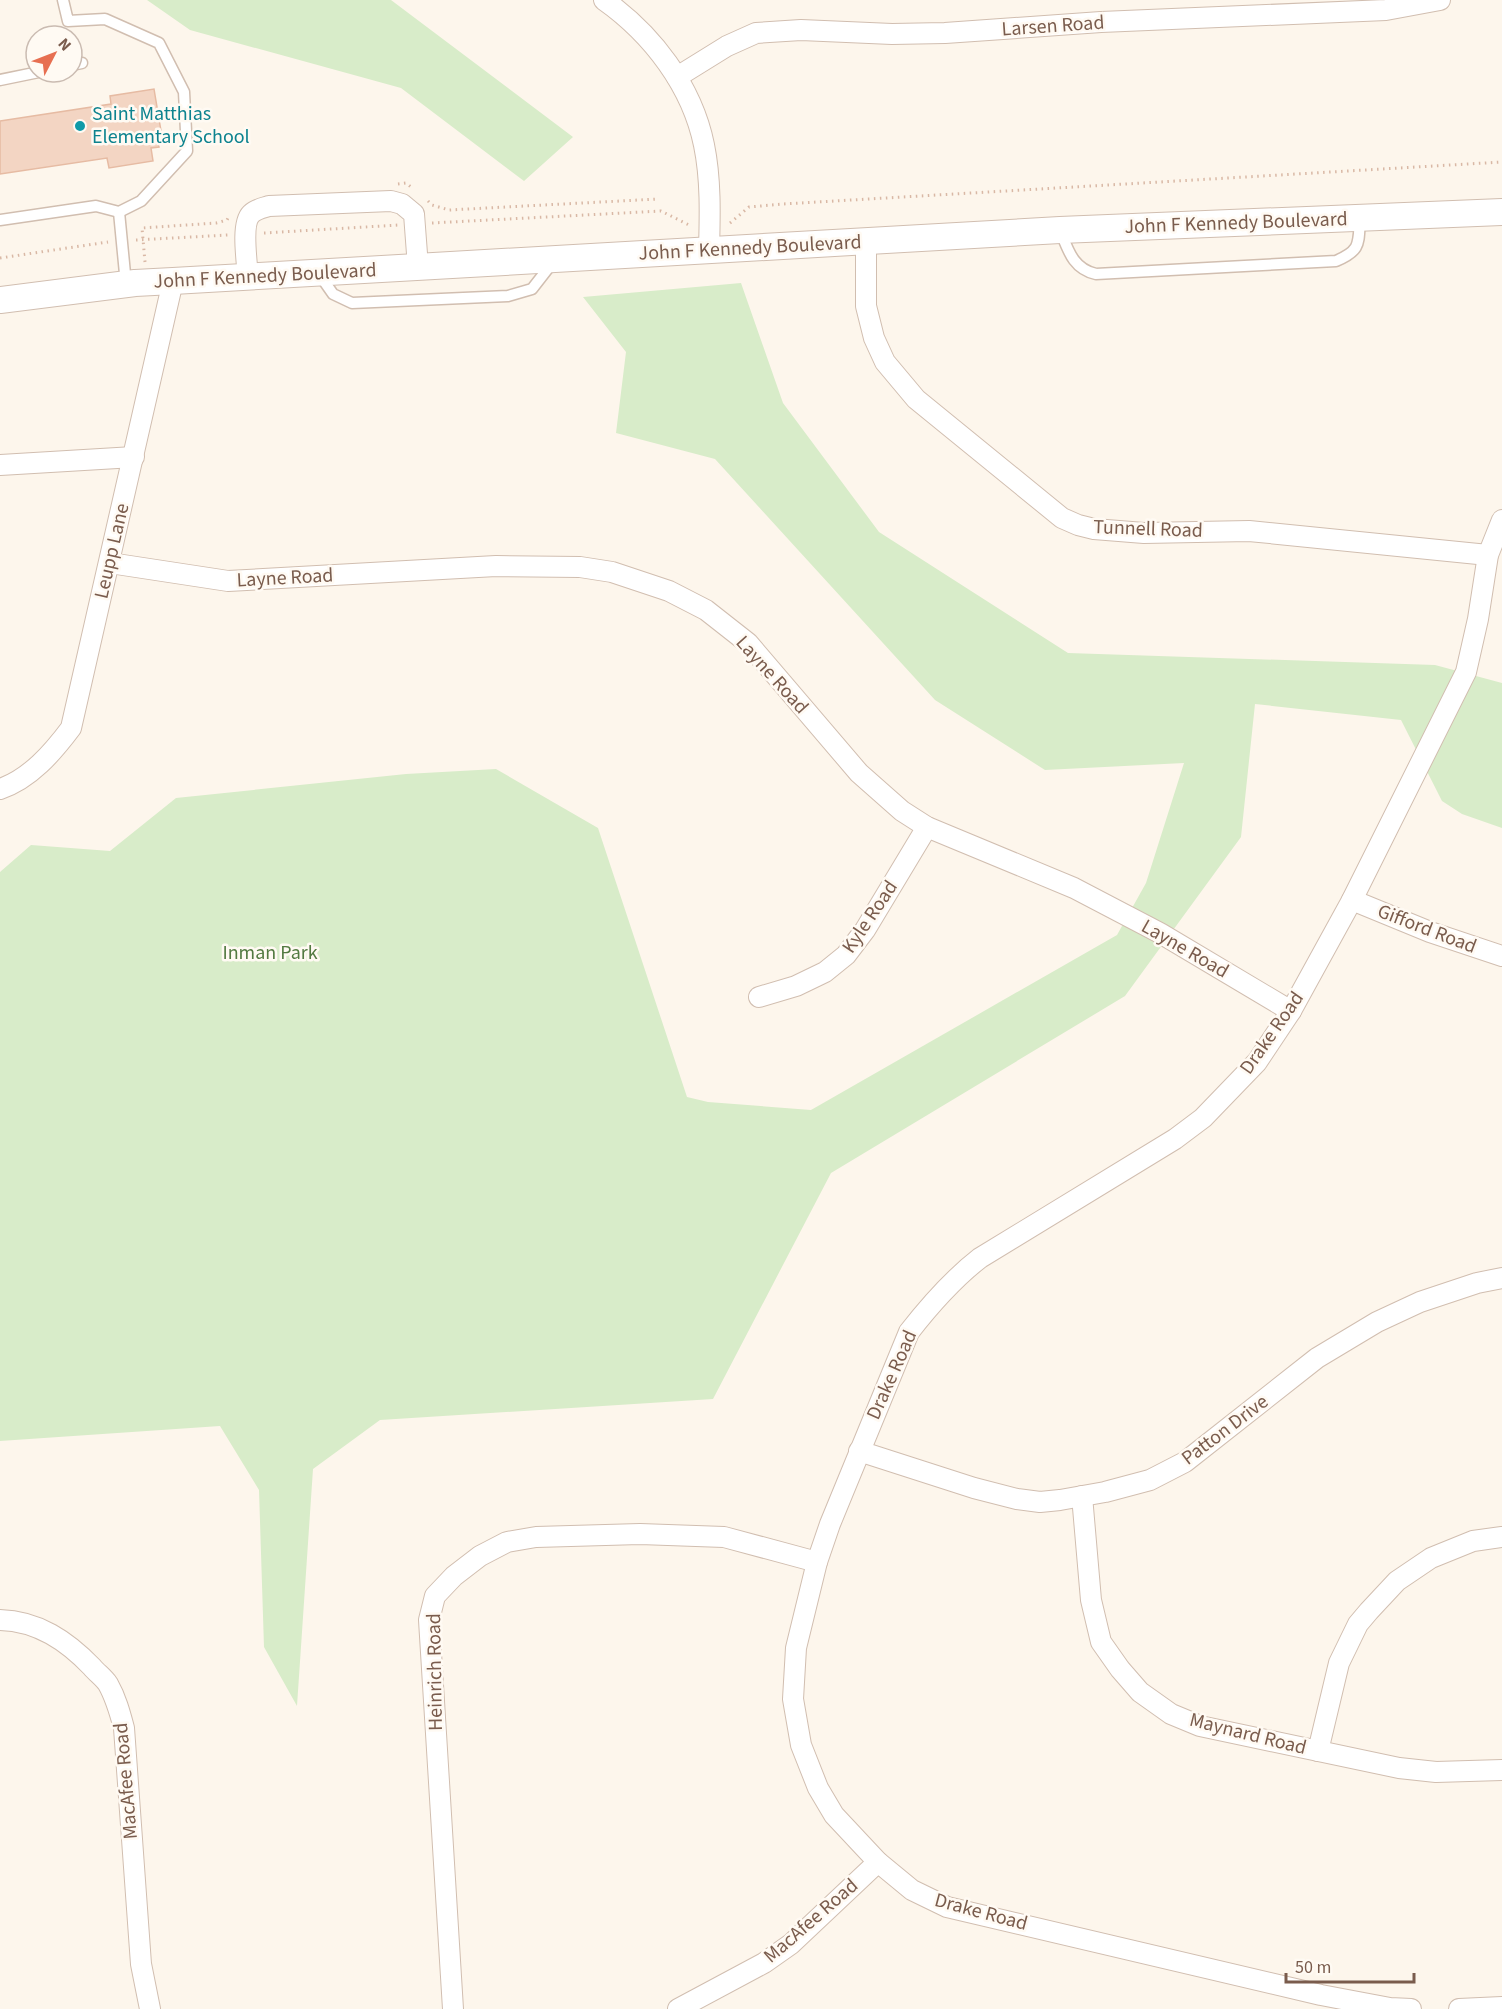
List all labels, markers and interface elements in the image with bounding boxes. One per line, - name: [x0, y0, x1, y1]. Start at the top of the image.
- street label: Larsen Road: [1001, 8, 1105, 44]
- north arrow: [24, 24, 84, 84]
- text: N: [53, 33, 76, 56]
- place label: Saint Matthias Elementary School: [92, 100, 250, 151]
- marker: Saint Matthias Elementary School: [73, 119, 87, 133]
- street label: John F Kennedy Boulevard: [1124, 205, 1348, 241]
- street label: John F Kennedy Boulevard: [638, 228, 862, 268]
- street label: John F Kennedy Boulevard: [153, 256, 377, 296]
- street label: Leupp Lane: [87, 500, 137, 601]
- street label: Tunnell Road: [1093, 513, 1203, 545]
- street label: Layne Road: [236, 561, 334, 595]
- street label: Layne Road: [729, 630, 815, 720]
- street label: Kyle Road: [835, 875, 905, 959]
- street label: Gifford Road: [1373, 897, 1481, 961]
- street label: Layne Road: [1136, 913, 1234, 985]
- park label: Inman Park: [222, 939, 318, 967]
- street label: Drake Road: [1233, 986, 1311, 1080]
- street label: Drake Road: [860, 1326, 924, 1424]
- street label: Patton Drive: [1176, 1388, 1274, 1472]
- street label: Heinrich Road: [420, 1613, 450, 1731]
- street label: Maynard Road: [1187, 1706, 1309, 1762]
- street label: MacAfee Road: [107, 1722, 145, 1840]
- street label: MacAfee Road: [758, 1872, 864, 1970]
- street label: Drake Road: [931, 1886, 1031, 1938]
- scale bar: [1286, 1946, 1414, 1984]
- text: 50 m: [1295, 1955, 1331, 1980]

